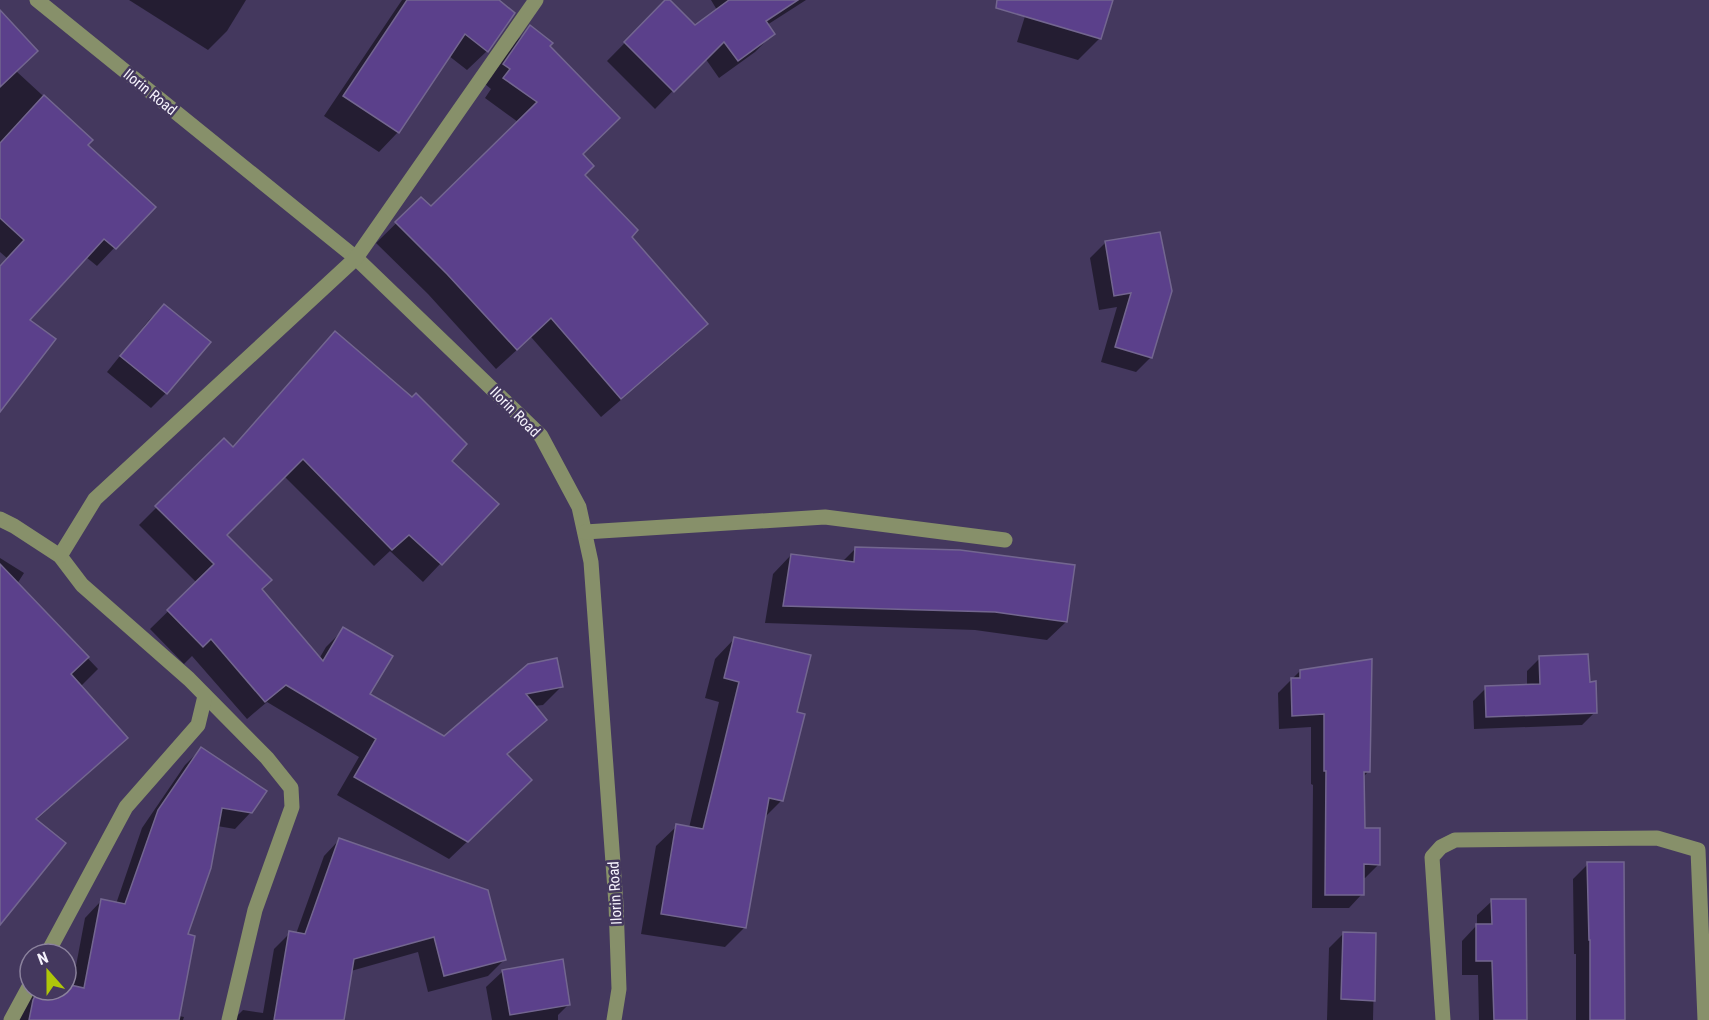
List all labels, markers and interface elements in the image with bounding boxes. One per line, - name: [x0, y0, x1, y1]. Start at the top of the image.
- street label: Ilorin Road: [120, 65, 180, 119]
- street label: Ilorin Road: [486, 383, 544, 441]
- street label: Ilorin Road: [604, 861, 626, 925]
- north arrow: [18, 942, 78, 1002]
- text: N: [35, 948, 51, 969]

